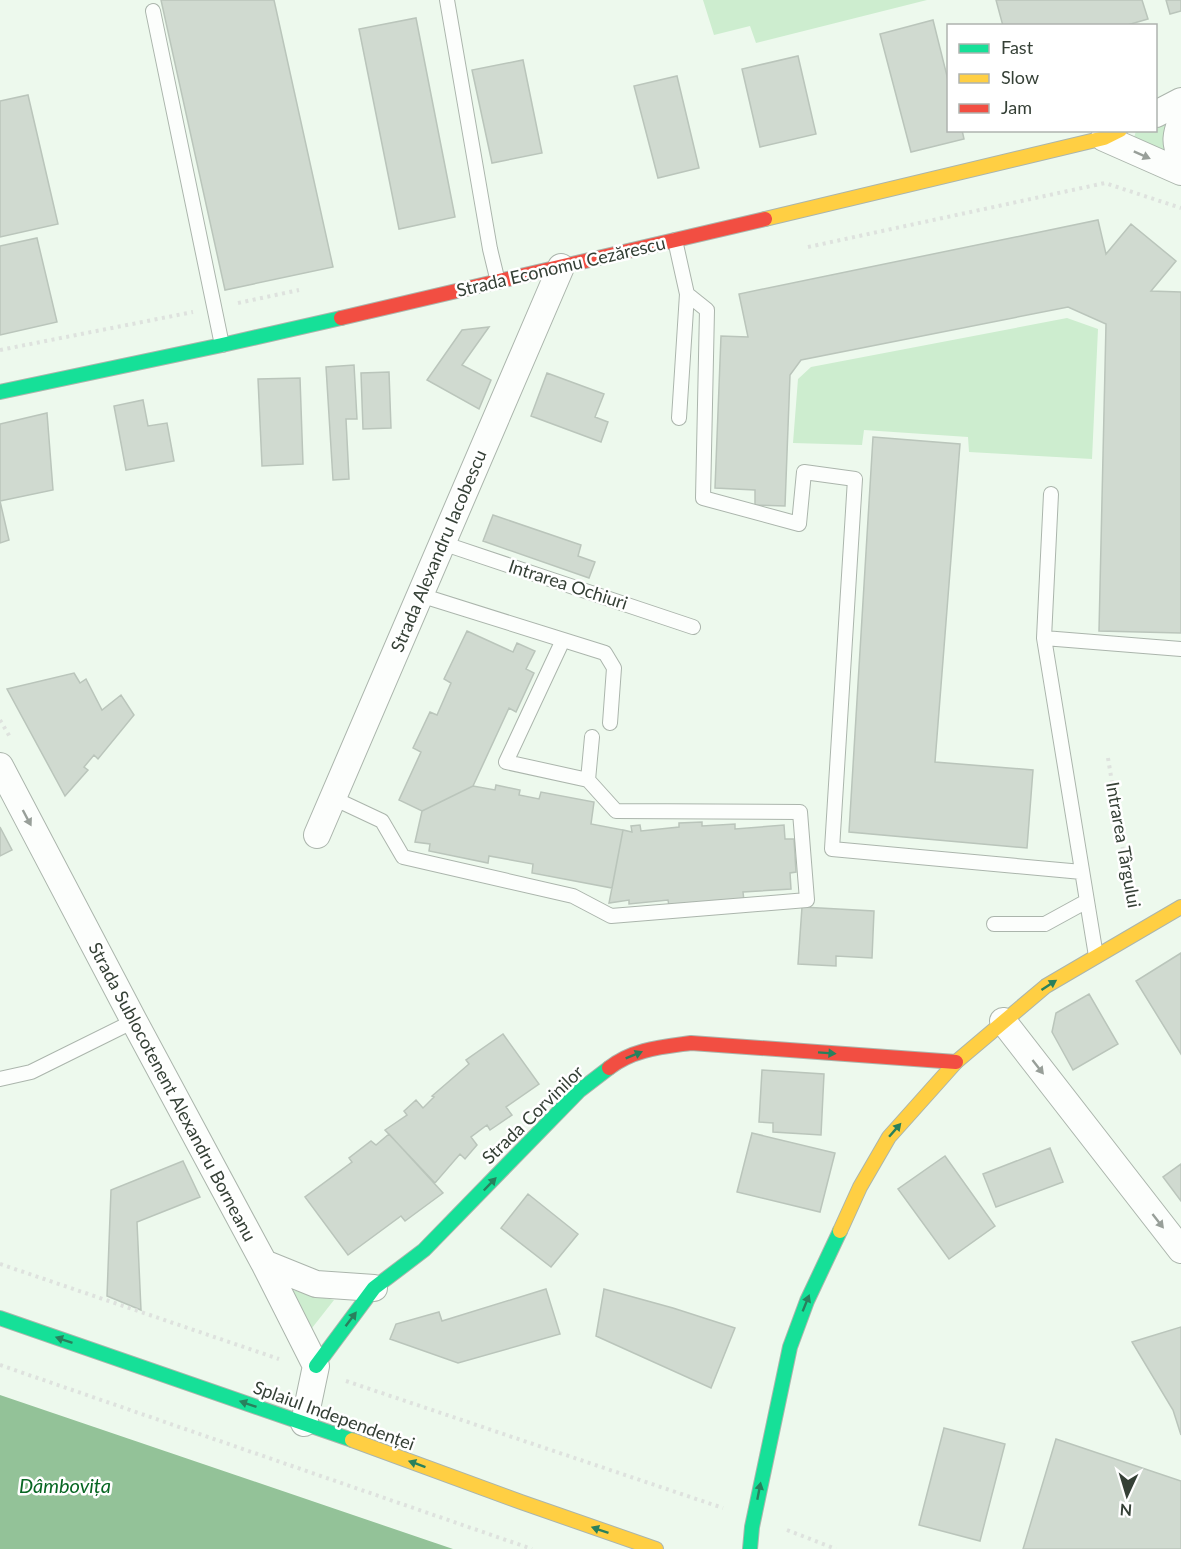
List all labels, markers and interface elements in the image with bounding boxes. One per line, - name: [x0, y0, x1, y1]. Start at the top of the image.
- legend: [947, 24, 1157, 132]
- text: Fast: [1001, 36, 1034, 58]
- text: Slow: [1001, 66, 1039, 88]
- text: Jam: [1001, 96, 1032, 118]
- one-way arrow: [1134, 151, 1151, 160]
- street label: Strada Economu Cezărescu: [454, 231, 667, 301]
- street label: Strada Alexandru Iacobescu: [385, 446, 491, 655]
- street label: Intrarea Ochiuri: [506, 554, 631, 614]
- street label: Intrarea Târgului: [1102, 780, 1146, 910]
- one-way arrow: [22, 810, 32, 827]
- street label: Strada Sublocotenent Alexandru Borneanu: [85, 938, 261, 1245]
- one-way arrow: [1041, 980, 1057, 991]
- one-way arrow: [817, 1048, 836, 1057]
- one-way arrow: [625, 1049, 643, 1059]
- one-way arrow: [1032, 1059, 1045, 1075]
- street label: Strada Corvinilor: [477, 1060, 588, 1168]
- one-way arrow: [888, 1122, 902, 1137]
- one-way arrow: [482, 1177, 496, 1191]
- one-way arrow: [1152, 1213, 1164, 1228]
- one-way arrow: [801, 1293, 811, 1311]
- one-way arrow: [345, 1312, 357, 1328]
- one-way arrow: [55, 1335, 73, 1345]
- street label: Splaiul Independenței: [251, 1376, 418, 1454]
- one-way arrow: [239, 1398, 257, 1408]
- one-way arrow: [408, 1459, 426, 1469]
- north arrow: [1097, 1465, 1157, 1525]
- water label: Dâmbovița: [19, 1473, 111, 1497]
- one-way arrow: [755, 1482, 765, 1501]
- text: N: [1119, 1501, 1133, 1520]
- one-way arrow: [591, 1524, 609, 1534]

